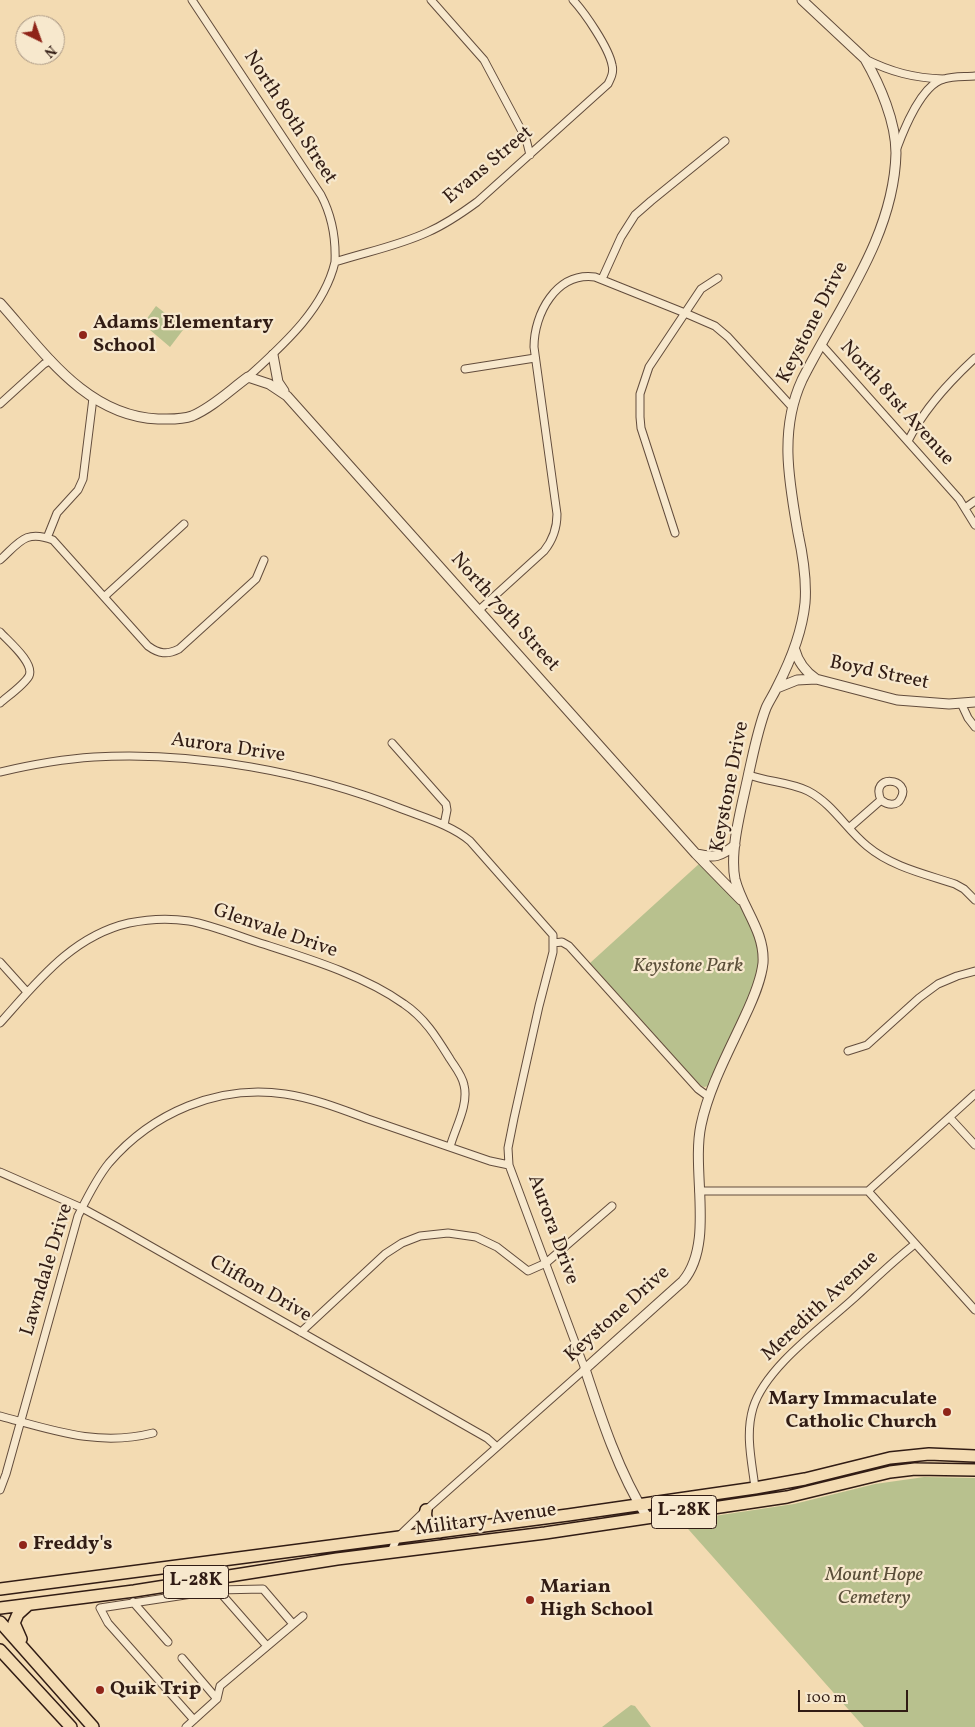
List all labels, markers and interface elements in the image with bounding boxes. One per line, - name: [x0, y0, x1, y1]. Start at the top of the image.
- north arrow: [15, 15, 65, 65]
- text: N: [40, 40, 60, 61]
- street label: North 80th Street: [237, 47, 341, 189]
- street label: Evans Street: [439, 122, 539, 210]
- street label: Keystone Drive: [773, 258, 855, 388]
- place label: Adams Elementary School: [93, 312, 273, 359]
- marker: Adams Elementary School: [77, 329, 89, 341]
- street label: North 81st Avenue: [834, 337, 958, 471]
- street label: North 79th Street: [444, 548, 564, 678]
- street label: Boyd Street: [827, 652, 931, 696]
- street label: Keystone Drive: [707, 719, 755, 855]
- street label: Aurora Drive: [169, 729, 287, 769]
- street label: Glenvale Drive: [210, 899, 340, 965]
- park label: Keystone Park: [633, 955, 743, 979]
- street label: Aurora Drive: [521, 1172, 583, 1288]
- street label: Lawndale Drive: [16, 1201, 80, 1339]
- street label: Meredith Avenue: [758, 1247, 884, 1367]
- street label: Clifton Drive: [205, 1251, 315, 1329]
- street label: Keystone Drive: [560, 1262, 676, 1368]
- place label: Mary Immaculate Catholic Church: [768, 1388, 937, 1435]
- marker: Mary Immaculate Catholic Church: [941, 1406, 953, 1418]
- road number: L-28K: [652, 1495, 716, 1528]
- street label: Military Avenue: [414, 1499, 558, 1543]
- place label: Freddy's: [33, 1533, 112, 1557]
- marker: Freddy's: [17, 1539, 29, 1551]
- park label: Mount Hope Cemetery: [825, 1564, 923, 1611]
- road number: L-28K: [164, 1565, 228, 1598]
- place label: Marian High School: [540, 1576, 653, 1623]
- marker: Marian High School: [524, 1594, 536, 1606]
- place label: Quik Trip: [110, 1678, 201, 1702]
- scale bar: [800, 1680, 910, 1712]
- marker: Quik Trip: [94, 1684, 106, 1696]
- text: 100 m: [806, 1688, 846, 1709]

